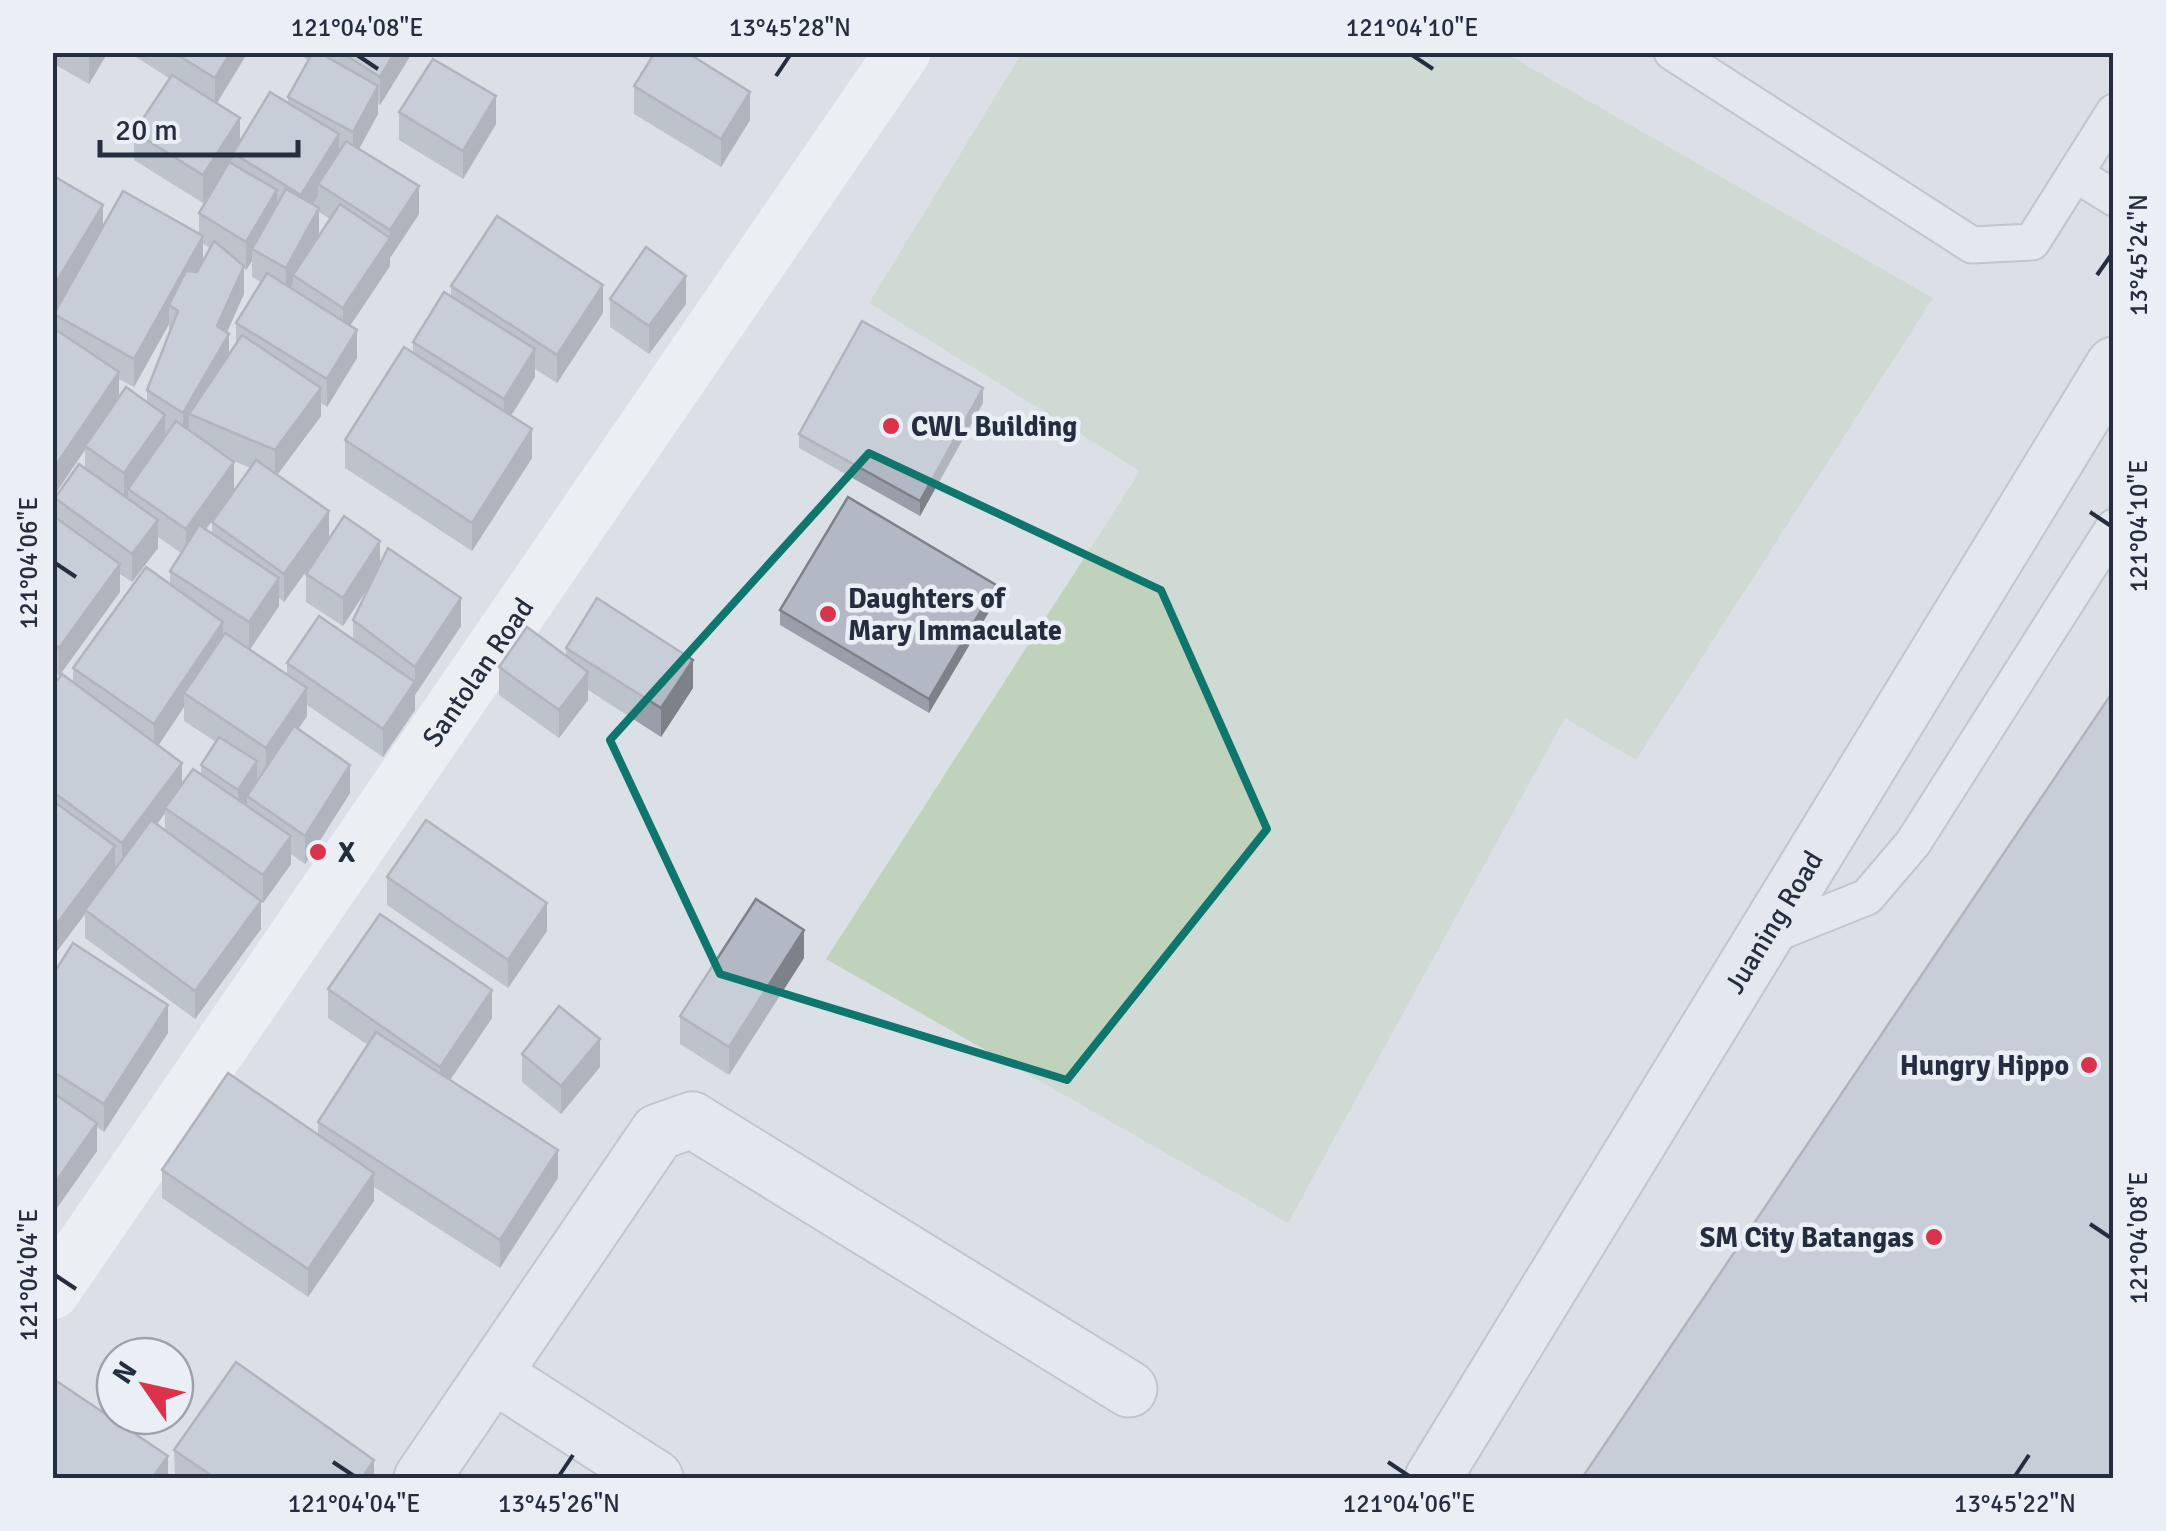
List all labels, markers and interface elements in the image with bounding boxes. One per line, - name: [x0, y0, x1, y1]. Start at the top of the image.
- text: 121°04'08"E: [291, 12, 423, 43]
- text: 13°45'28"N: [729, 12, 851, 43]
- text: 121°04'10"E: [1346, 12, 1478, 43]
- scale bar: [100, 95, 298, 157]
- text: 20 m: [115, 112, 178, 149]
- text: 13°45'24"N: [2123, 194, 2154, 316]
- place label: CWL Building: [911, 410, 1077, 444]
- marker: CWL Building: [880, 415, 902, 437]
- text: 121°04'10"E: [2123, 460, 2154, 592]
- text: 121°04'06"E: [13, 497, 44, 629]
- place label: Daughters of Mary Immaculate: [848, 582, 1062, 648]
- street label: Santolan Road: [415, 592, 541, 753]
- marker: Daughters of Mary Immaculate: [817, 603, 839, 625]
- place label: X: [338, 836, 356, 870]
- marker: X: [307, 841, 329, 863]
- street label: Juaning Road: [1718, 845, 1831, 1000]
- place label: Hungry Hippo: [1900, 1049, 2069, 1083]
- marker: Hungry Hippo: [2078, 1054, 2100, 1076]
- text: 121°04'08"E: [2123, 1172, 2154, 1304]
- text: 121°04'04"E: [13, 1209, 44, 1341]
- place label: SM City Batangas: [1700, 1221, 1914, 1255]
- marker: SM City Batangas: [1923, 1226, 1945, 1248]
- north arrow: [95, 1336, 195, 1436]
- text: N: [106, 1355, 145, 1390]
- text: 121°04'04"E: [288, 1488, 420, 1519]
- text: 13°45'26"N: [498, 1488, 620, 1519]
- text: 121°04'06"E: [1343, 1488, 1475, 1519]
- text: 13°45'22"N: [1954, 1488, 2076, 1519]

